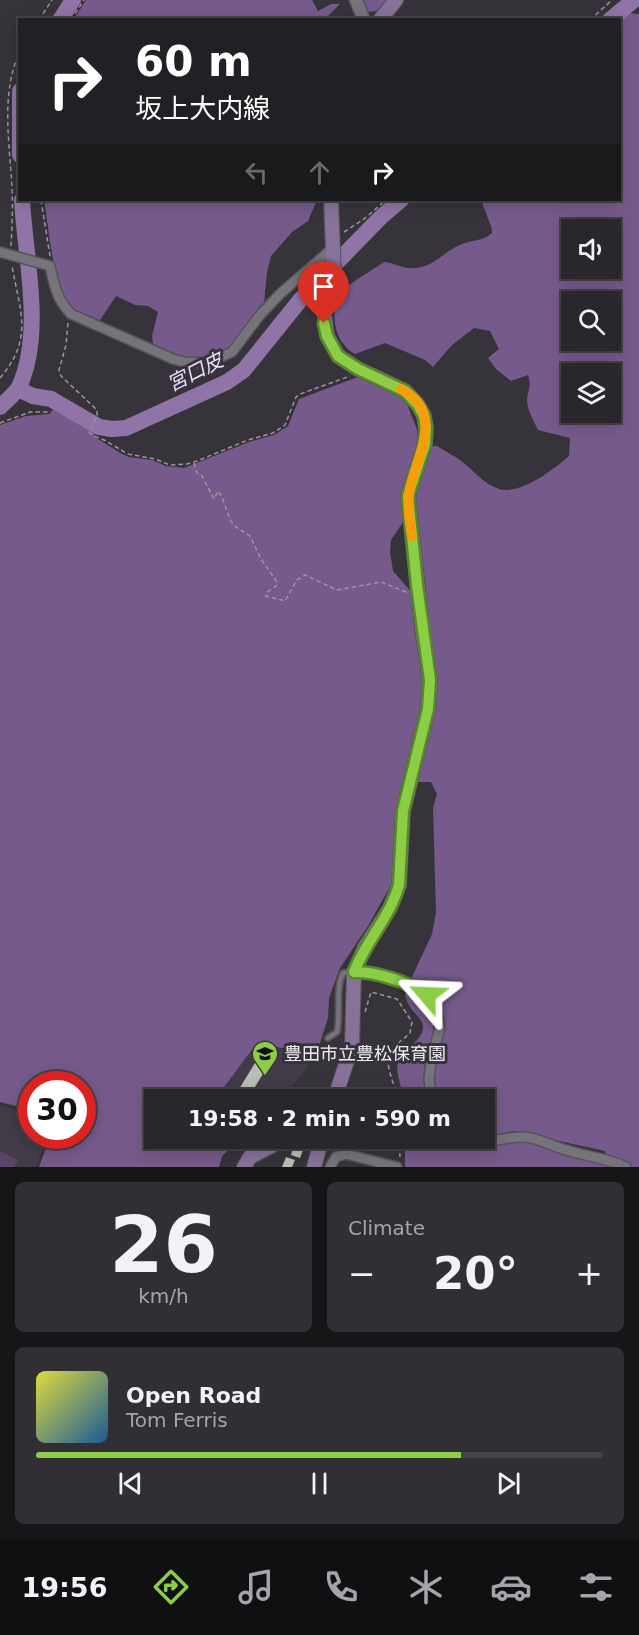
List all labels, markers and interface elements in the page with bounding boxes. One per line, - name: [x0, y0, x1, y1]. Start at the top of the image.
- text: 60 m: [135, 37, 252, 86]
- icon: right: [36, 42, 114, 120]
- text: 坂上大内線: [135, 93, 270, 124]
- icon: left: [240, 156, 273, 189]
- icon: ahead: [303, 156, 336, 189]
- icon: right: [366, 156, 399, 189]
- map controls: [561, 219, 621, 423]
- button: sound: [561, 219, 621, 279]
- pin: [298, 261, 349, 323]
- icon: arrive: [307, 270, 340, 303]
- button: search: [561, 291, 621, 351]
- water label: 宮口皮: [163, 347, 229, 396]
- button: layers: [561, 363, 621, 423]
- position arrow: [395, 963, 459, 1027]
- school or university icon: 豊田市立豊松保育園: [250, 1039, 280, 1077]
- place label: 豊田市立豊松保育園: [284, 1043, 446, 1064]
- speed limit sign: 30: [18, 1071, 96, 1149]
- text: 19:58 · 2 min · 590 m: [188, 1106, 451, 1131]
- text: 26: [109, 1200, 218, 1290]
- text: Climate: [348, 1216, 425, 1240]
- text: 20°: [433, 1247, 518, 1300]
- text: −: [348, 1254, 376, 1293]
- text: +: [575, 1254, 603, 1293]
- text: km/h: [138, 1284, 189, 1308]
- text: Open Road: [126, 1383, 261, 1408]
- text: Tom Ferris: [126, 1408, 228, 1432]
- icon: previous: [114, 1467, 147, 1500]
- icon: pause: [303, 1467, 336, 1500]
- icon: next: [492, 1467, 525, 1500]
- icon: directions: [150, 1566, 192, 1608]
- icon: music: [235, 1566, 277, 1608]
- icon: phone: [320, 1566, 362, 1608]
- icon: climate: [405, 1566, 447, 1608]
- icon: car: [490, 1566, 532, 1608]
- icon: filters: [575, 1566, 617, 1608]
- text: 19:56: [22, 1572, 107, 1603]

